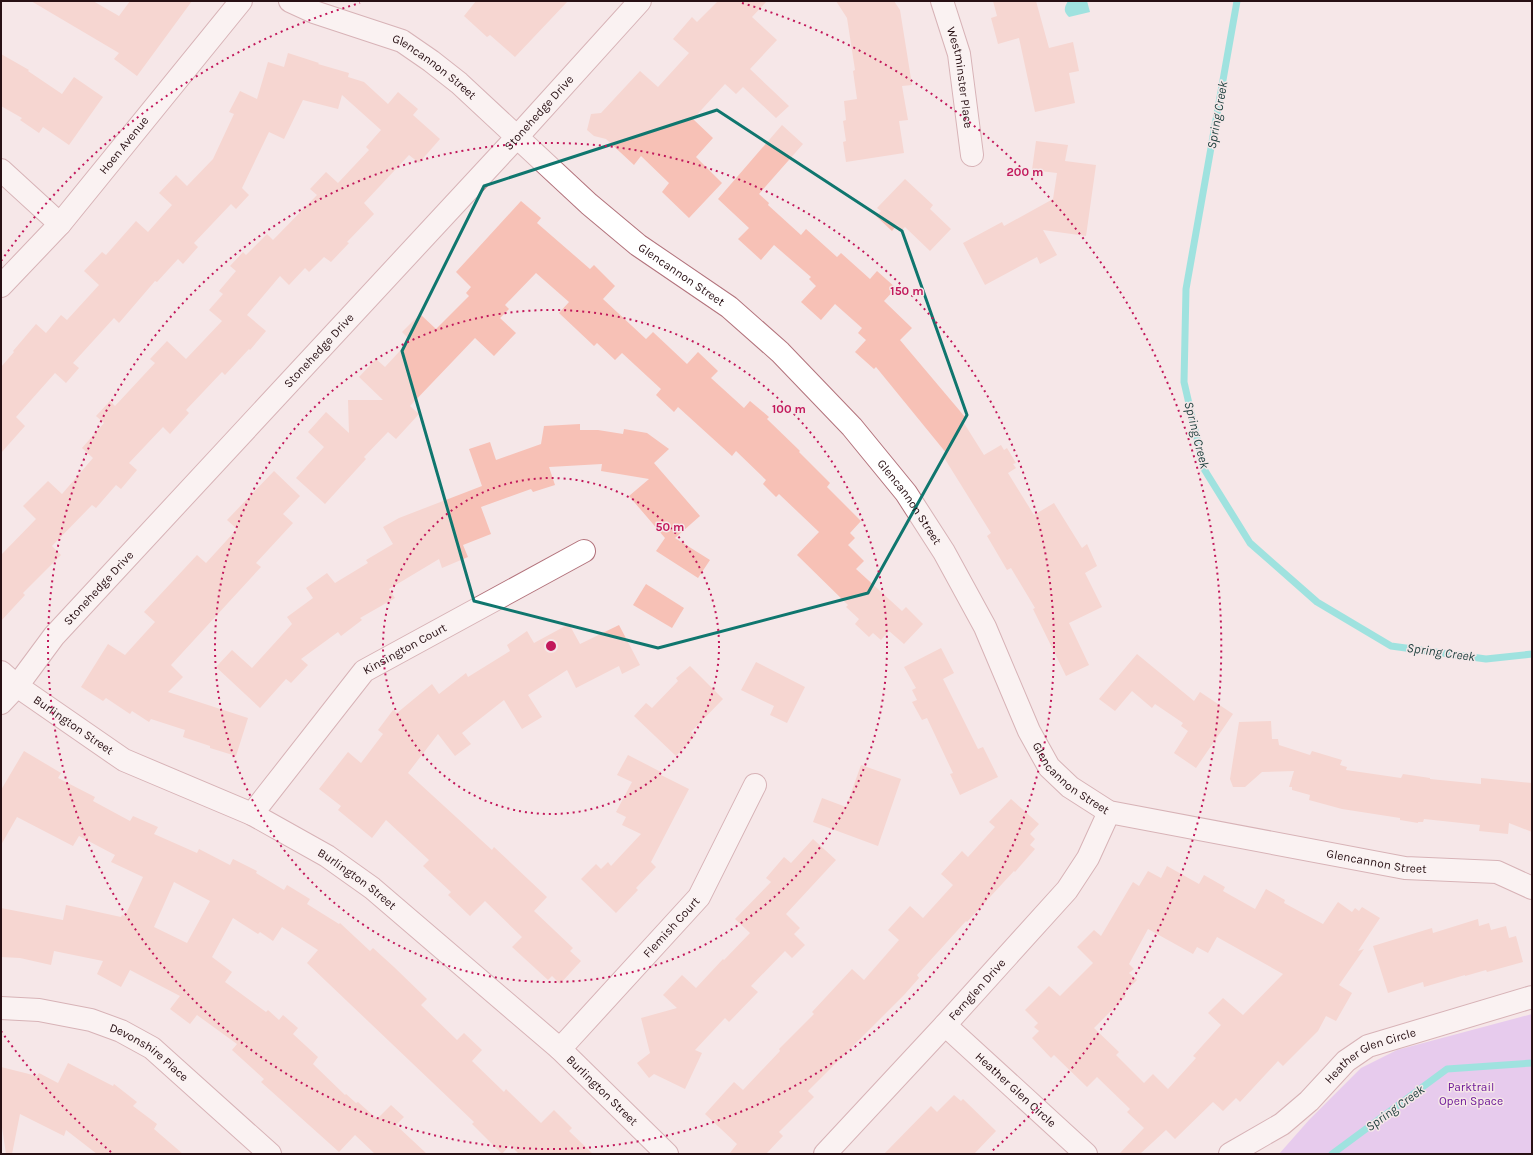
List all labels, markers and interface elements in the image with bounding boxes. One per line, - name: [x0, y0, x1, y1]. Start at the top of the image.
- street label: Westminster Place: [944, 25, 975, 129]
- street label: Glencannon Street: [390, 31, 479, 103]
- street label: Stonehedge Drive: [501, 72, 576, 153]
- water label: Spring Creek: [1204, 79, 1230, 150]
- street label: Hoen Avenue: [96, 114, 152, 177]
- text: 200 m: [1007, 165, 1043, 179]
- street label: Glencannon Street: [636, 240, 728, 309]
- text: 150 m: [890, 284, 924, 298]
- street label: Stonehedge Drive: [281, 310, 357, 391]
- water label: Spring Creek: [1181, 400, 1213, 471]
- text: 100 m: [772, 402, 806, 416]
- street label: Glencannon Street: [874, 456, 945, 548]
- text: 50 m: [656, 520, 685, 534]
- street label: Stonehedge Drive: [61, 548, 136, 628]
- street label: Kinsington Court: [360, 620, 449, 677]
- centre of rings: [544, 639, 558, 653]
- water label: Spring Creek: [1406, 640, 1476, 664]
- street label: Burlington Street: [31, 693, 117, 758]
- street label: Glencannon Street: [1030, 740, 1112, 818]
- street label: Burlington Street: [315, 845, 399, 913]
- street label: Glencannon Street: [1325, 846, 1427, 876]
- street label: Flemish Court: [640, 894, 703, 960]
- street label: Fernglen Drive: [946, 956, 1008, 1023]
- street label: Devonshire Place: [108, 1020, 191, 1084]
- street label: Heather Glen Circle: [1322, 1025, 1417, 1086]
- street label: Heather Glen Circle: [973, 1049, 1059, 1130]
- street label: Burlington Street: [564, 1052, 641, 1129]
- park label: Parktrail Open Space: [1439, 1080, 1503, 1108]
- water label: Spring Creek: [1363, 1082, 1428, 1134]

